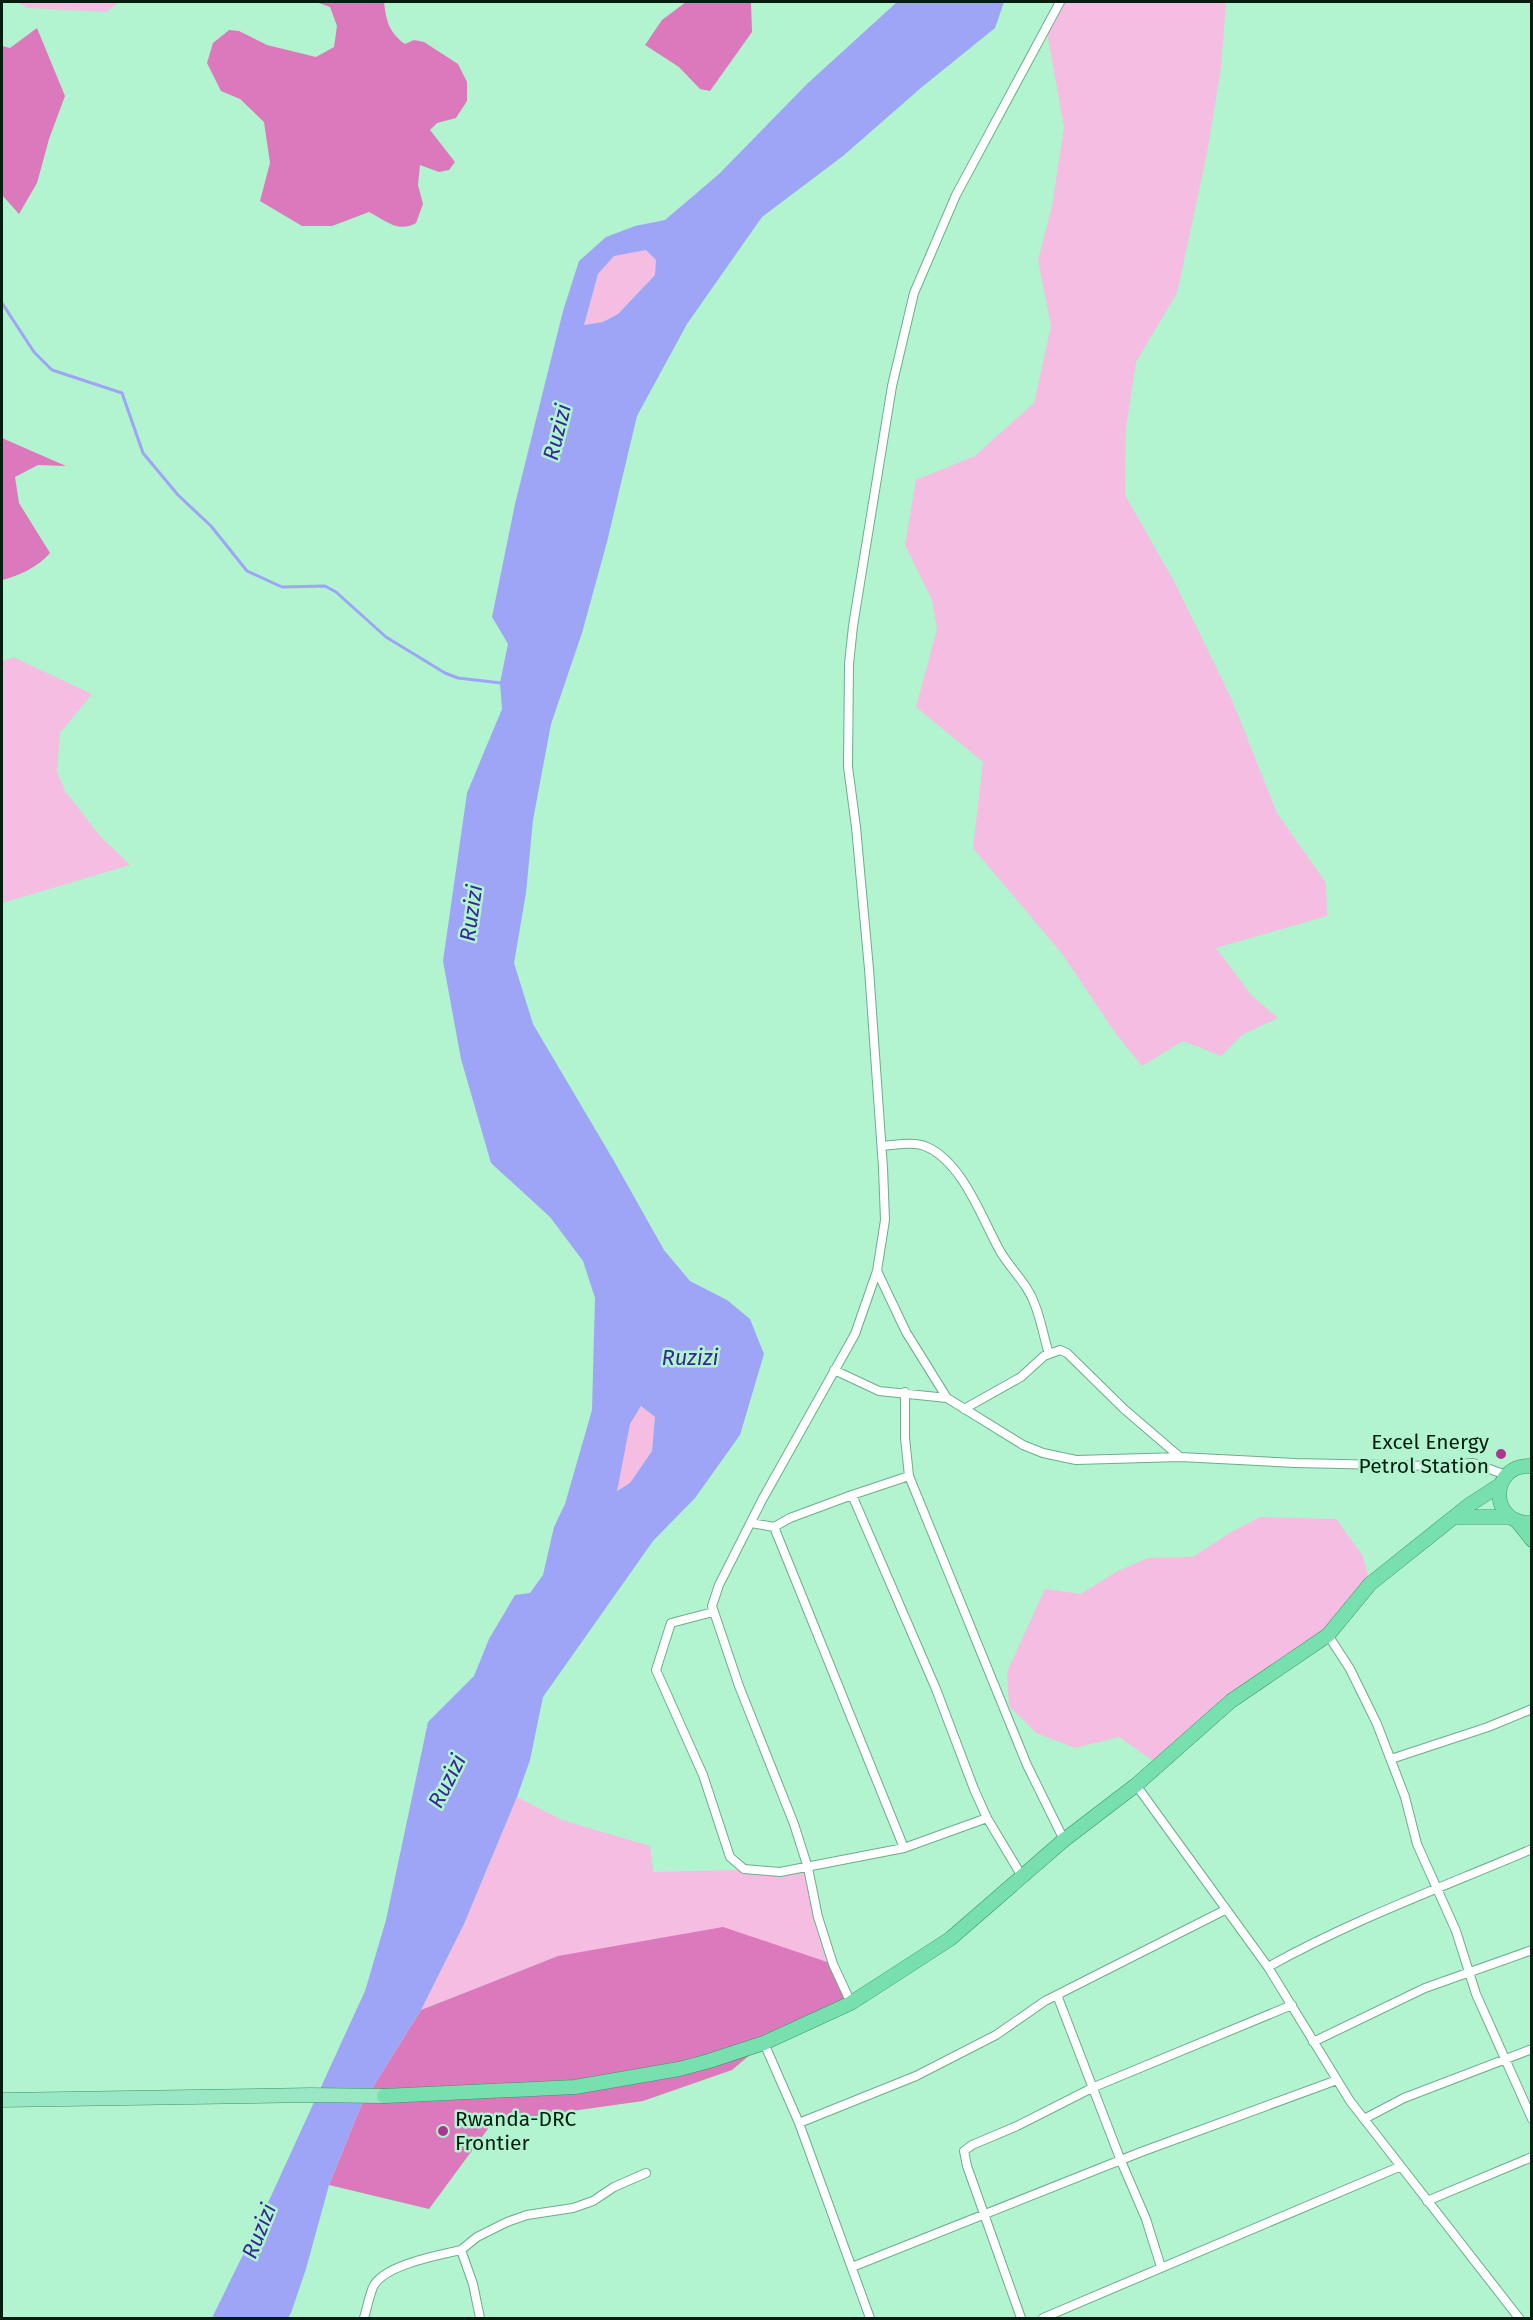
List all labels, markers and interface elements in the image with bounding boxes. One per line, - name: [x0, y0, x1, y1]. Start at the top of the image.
- water label: Ruzizi: [537, 401, 577, 463]
- water label: Ruzizi: [454, 883, 488, 943]
- water label: Ruzizi: [661, 1344, 719, 1371]
- place label: Excel Energy Petrol Station: [1359, 1429, 1490, 1479]
- marker: Excel Energy Petrol Station: [1494, 1447, 1508, 1461]
- water label: Ruzizi: [422, 1749, 472, 1813]
- place label: Rwanda-DRC Frontier: [455, 2106, 577, 2156]
- marker: Rwanda-DRC Frontier: [436, 2124, 450, 2138]
- water label: Ruzizi: [236, 2199, 282, 2263]

